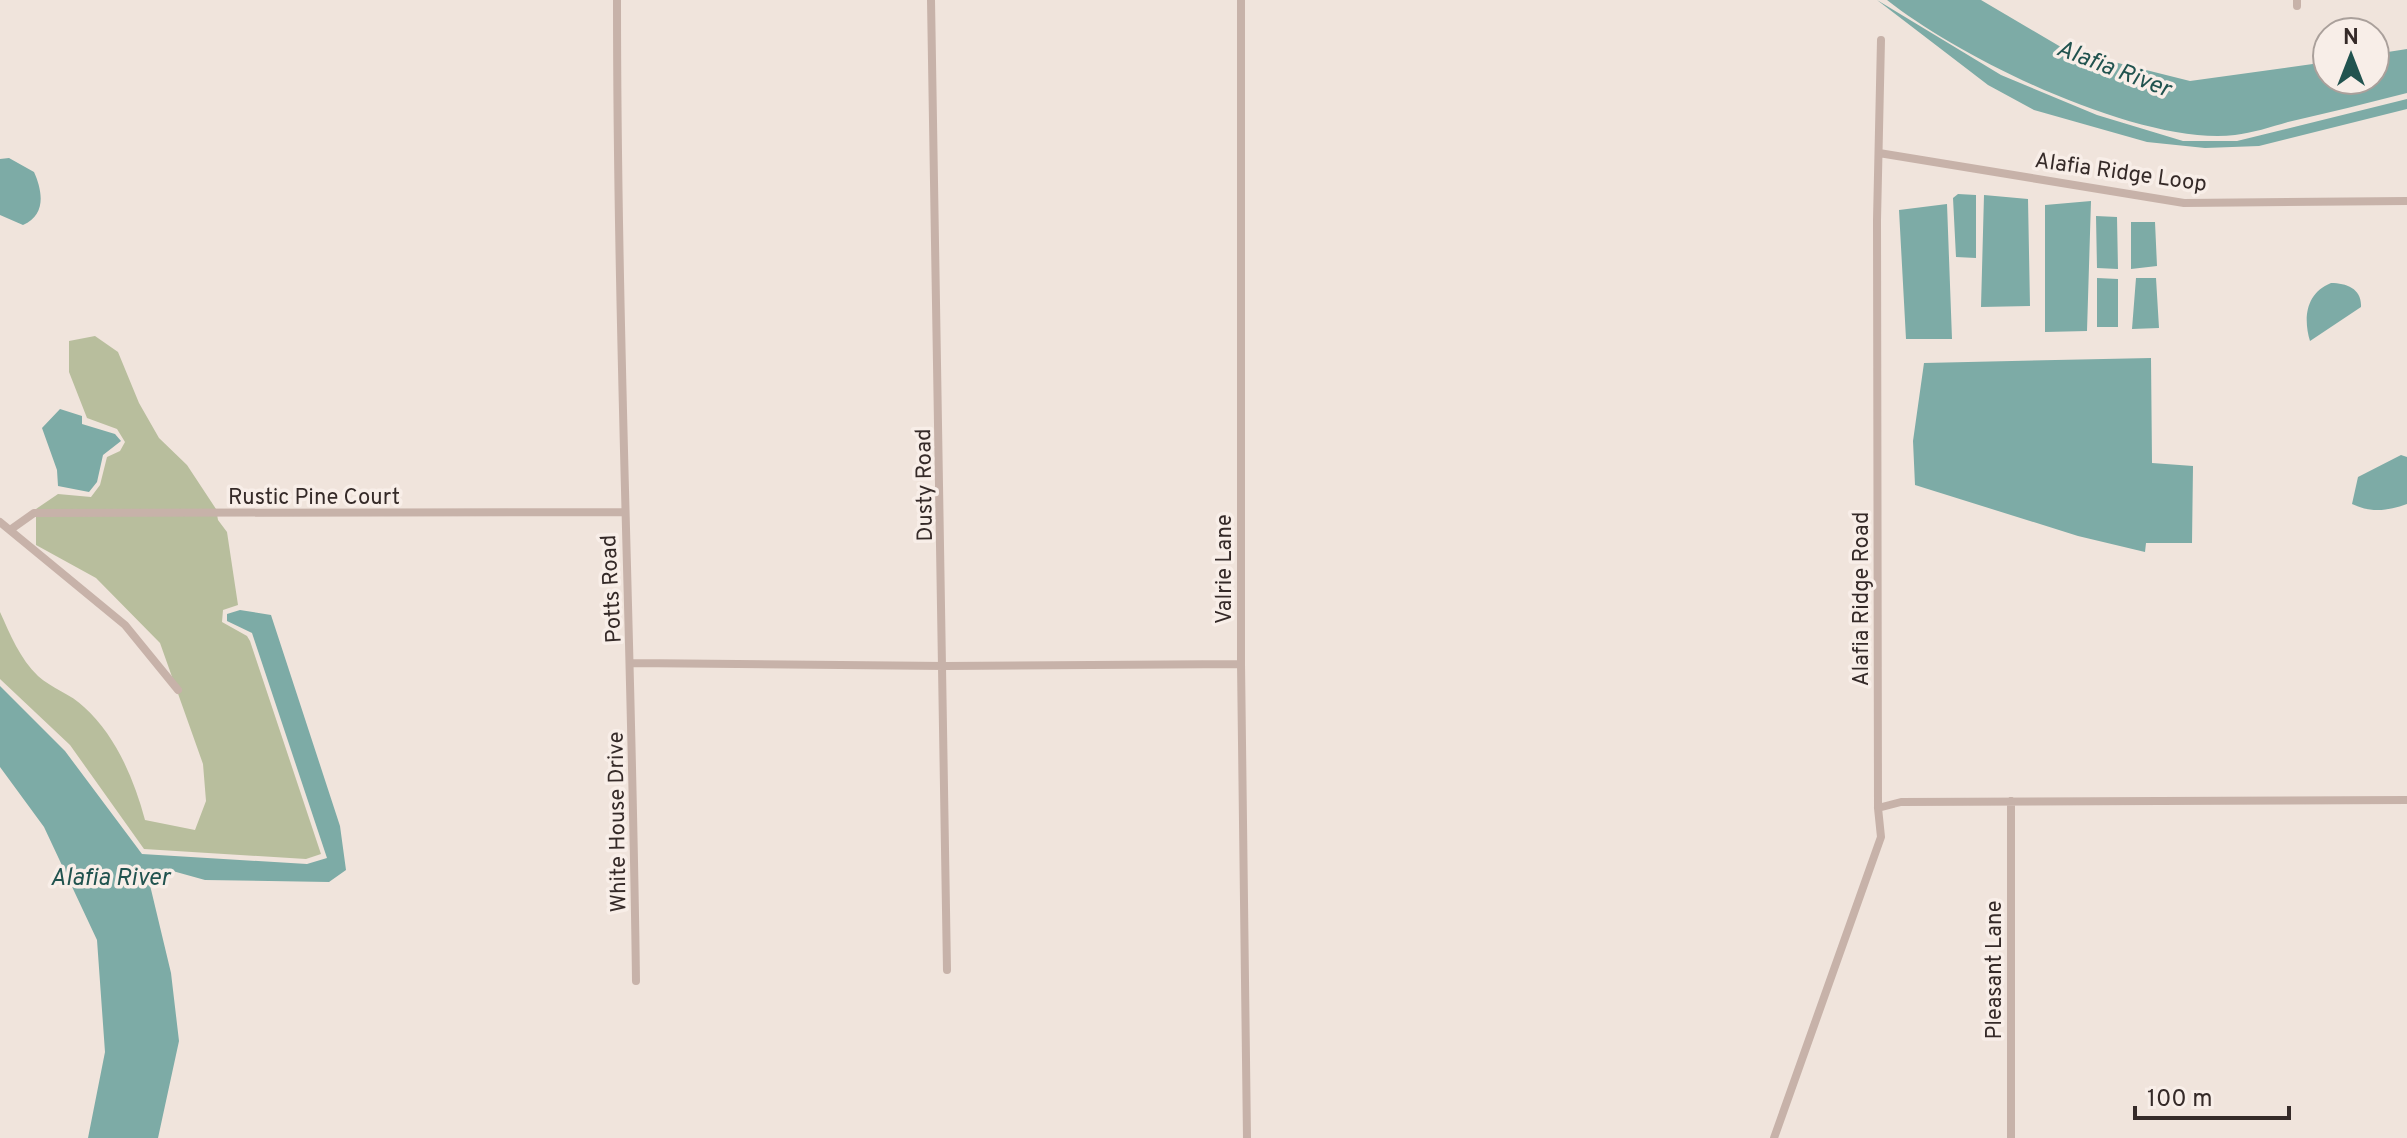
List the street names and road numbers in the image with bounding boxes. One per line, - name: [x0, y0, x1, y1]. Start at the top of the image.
- street label: Alafia Ridge Loop: [2033, 148, 2208, 199]
- street label: Dusty Road: [911, 428, 940, 542]
- street label: Rustic Pine Court: [228, 485, 400, 512]
- street label: Alafia Ridge Road: [1849, 512, 1876, 686]
- street label: Valrie Lane: [1212, 514, 1239, 624]
- street label: Potts Road: [596, 534, 629, 644]
- street label: White House Drive: [603, 731, 634, 913]
- street label: Pleasant Lane: [1982, 900, 2009, 1040]

